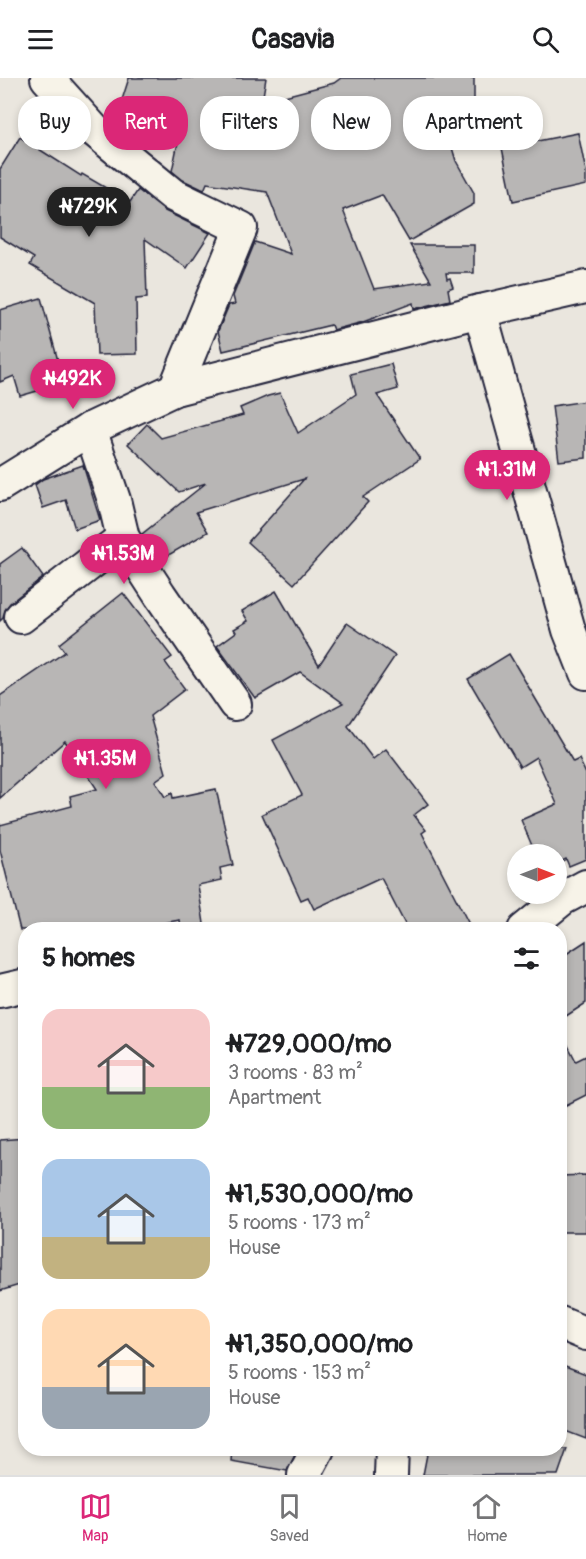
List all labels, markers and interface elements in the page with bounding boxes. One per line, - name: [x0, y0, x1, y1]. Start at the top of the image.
- icon: menu: [24, 23, 57, 56]
- text: Casavia: [251, 23, 335, 56]
- icon: search: [529, 23, 562, 56]
- chip: Buy: [18, 96, 91, 150]
- chip: Rent: [103, 96, 188, 150]
- chip: Filters: [200, 96, 299, 150]
- chip: New: [311, 96, 391, 150]
- chip: Apartment: [403, 96, 543, 150]
- pin: ₦729K: [47, 187, 131, 238]
- text: ₦729K: [61, 194, 117, 219]
- pin: ₦492K: [31, 359, 115, 410]
- text: ₦492K: [44, 366, 102, 391]
- pin: ₦1.31M: [458, 450, 556, 501]
- text: ₦1.31M: [478, 457, 536, 482]
- pin: ₦1.53M: [75, 534, 173, 585]
- text: ₦1.53M: [94, 541, 154, 566]
- pin: ₦1.35M: [57, 739, 155, 790]
- text: ₦1.35M: [76, 746, 136, 771]
- north arrow: [507, 844, 567, 904]
- map controls: [507, 844, 567, 904]
- text: 5 homes: [42, 942, 135, 974]
- icon: filters: [510, 942, 543, 975]
- text: ₦729,000/mo: [228, 1028, 392, 1060]
- icon: home: [90, 1033, 162, 1105]
- text: 3 rooms · 83 m²: [228, 1060, 363, 1085]
- text: Apartment: [228, 1085, 321, 1110]
- text: ₦1,530,000/mo: [228, 1178, 413, 1210]
- icon: home: [90, 1183, 162, 1255]
- text: 5 rooms · 173 m²: [228, 1210, 371, 1235]
- text: House: [228, 1235, 280, 1260]
- text: ₦1,350,000/mo: [228, 1328, 413, 1360]
- icon: home: [90, 1333, 162, 1405]
- text: 5 rooms · 153 m²: [228, 1360, 371, 1385]
- text: House: [228, 1385, 280, 1410]
- tab: Map: [79, 1490, 112, 1546]
- tab: Saved: [269, 1490, 309, 1546]
- tab: Home: [467, 1490, 507, 1546]

